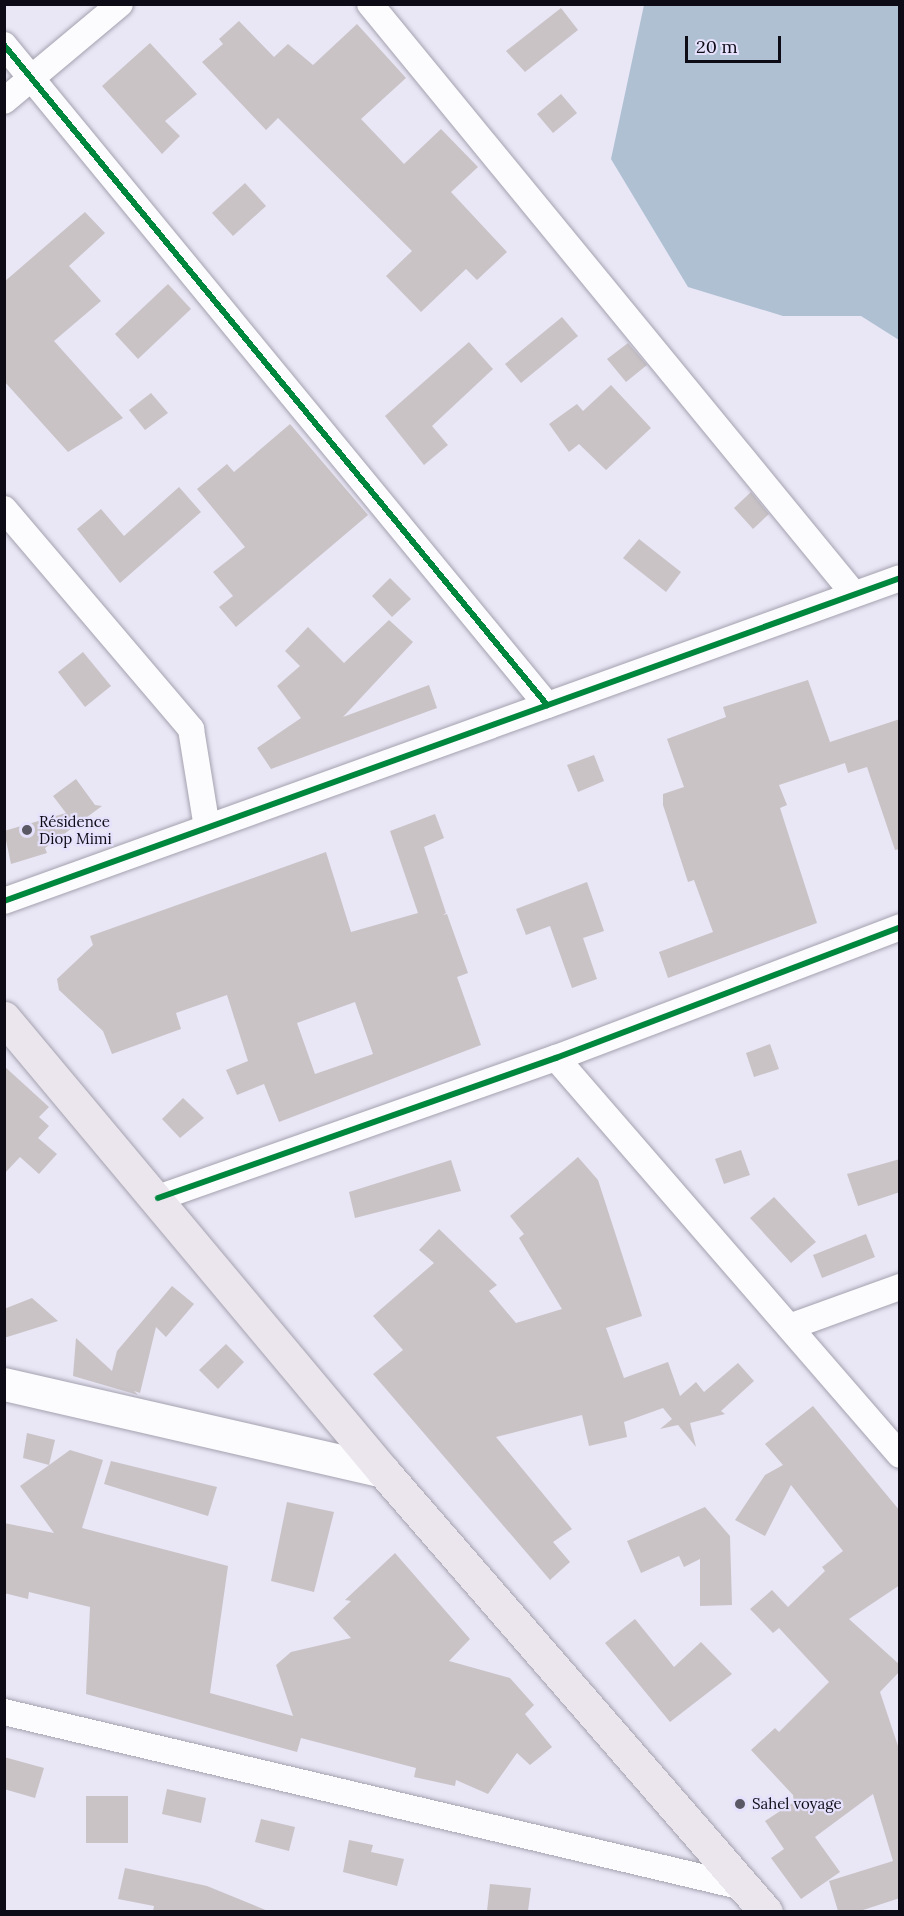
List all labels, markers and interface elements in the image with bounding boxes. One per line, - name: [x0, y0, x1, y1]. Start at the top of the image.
- scale bar: [688, 24, 784, 62]
- text: 20 m: [696, 35, 738, 58]
- place label: Résidence Diop Mimi: [39, 812, 112, 847]
- marker: Résidence Diop Mimi: [20, 823, 34, 837]
- place label: Sahel voyage: [752, 1795, 842, 1813]
- marker: Sahel voyage: [733, 1797, 747, 1811]

